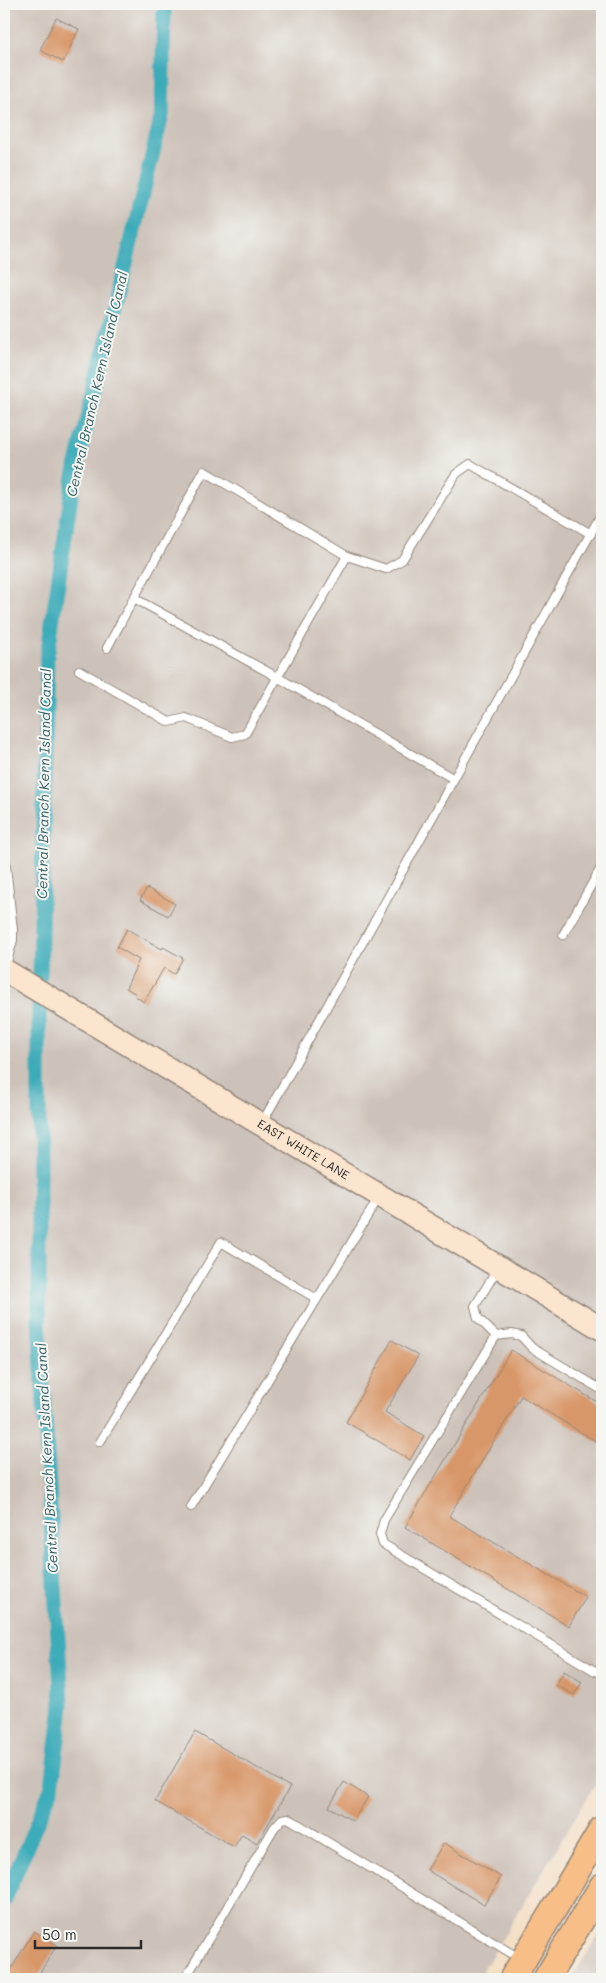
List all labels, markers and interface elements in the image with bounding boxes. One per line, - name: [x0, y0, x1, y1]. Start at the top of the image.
- water label: Central Branch Kern Island Canal: [61, 269, 132, 498]
- water label: Central Branch Kern Island Canal: [32, 668, 55, 899]
- street label: EAST WHITE LANE: [255, 1115, 353, 1183]
- water label: Central Branch Kern Island Canal: [31, 1342, 62, 1574]
- scale bar: [35, 1918, 141, 1950]
- text: 50 m: [42, 1924, 77, 1944]

